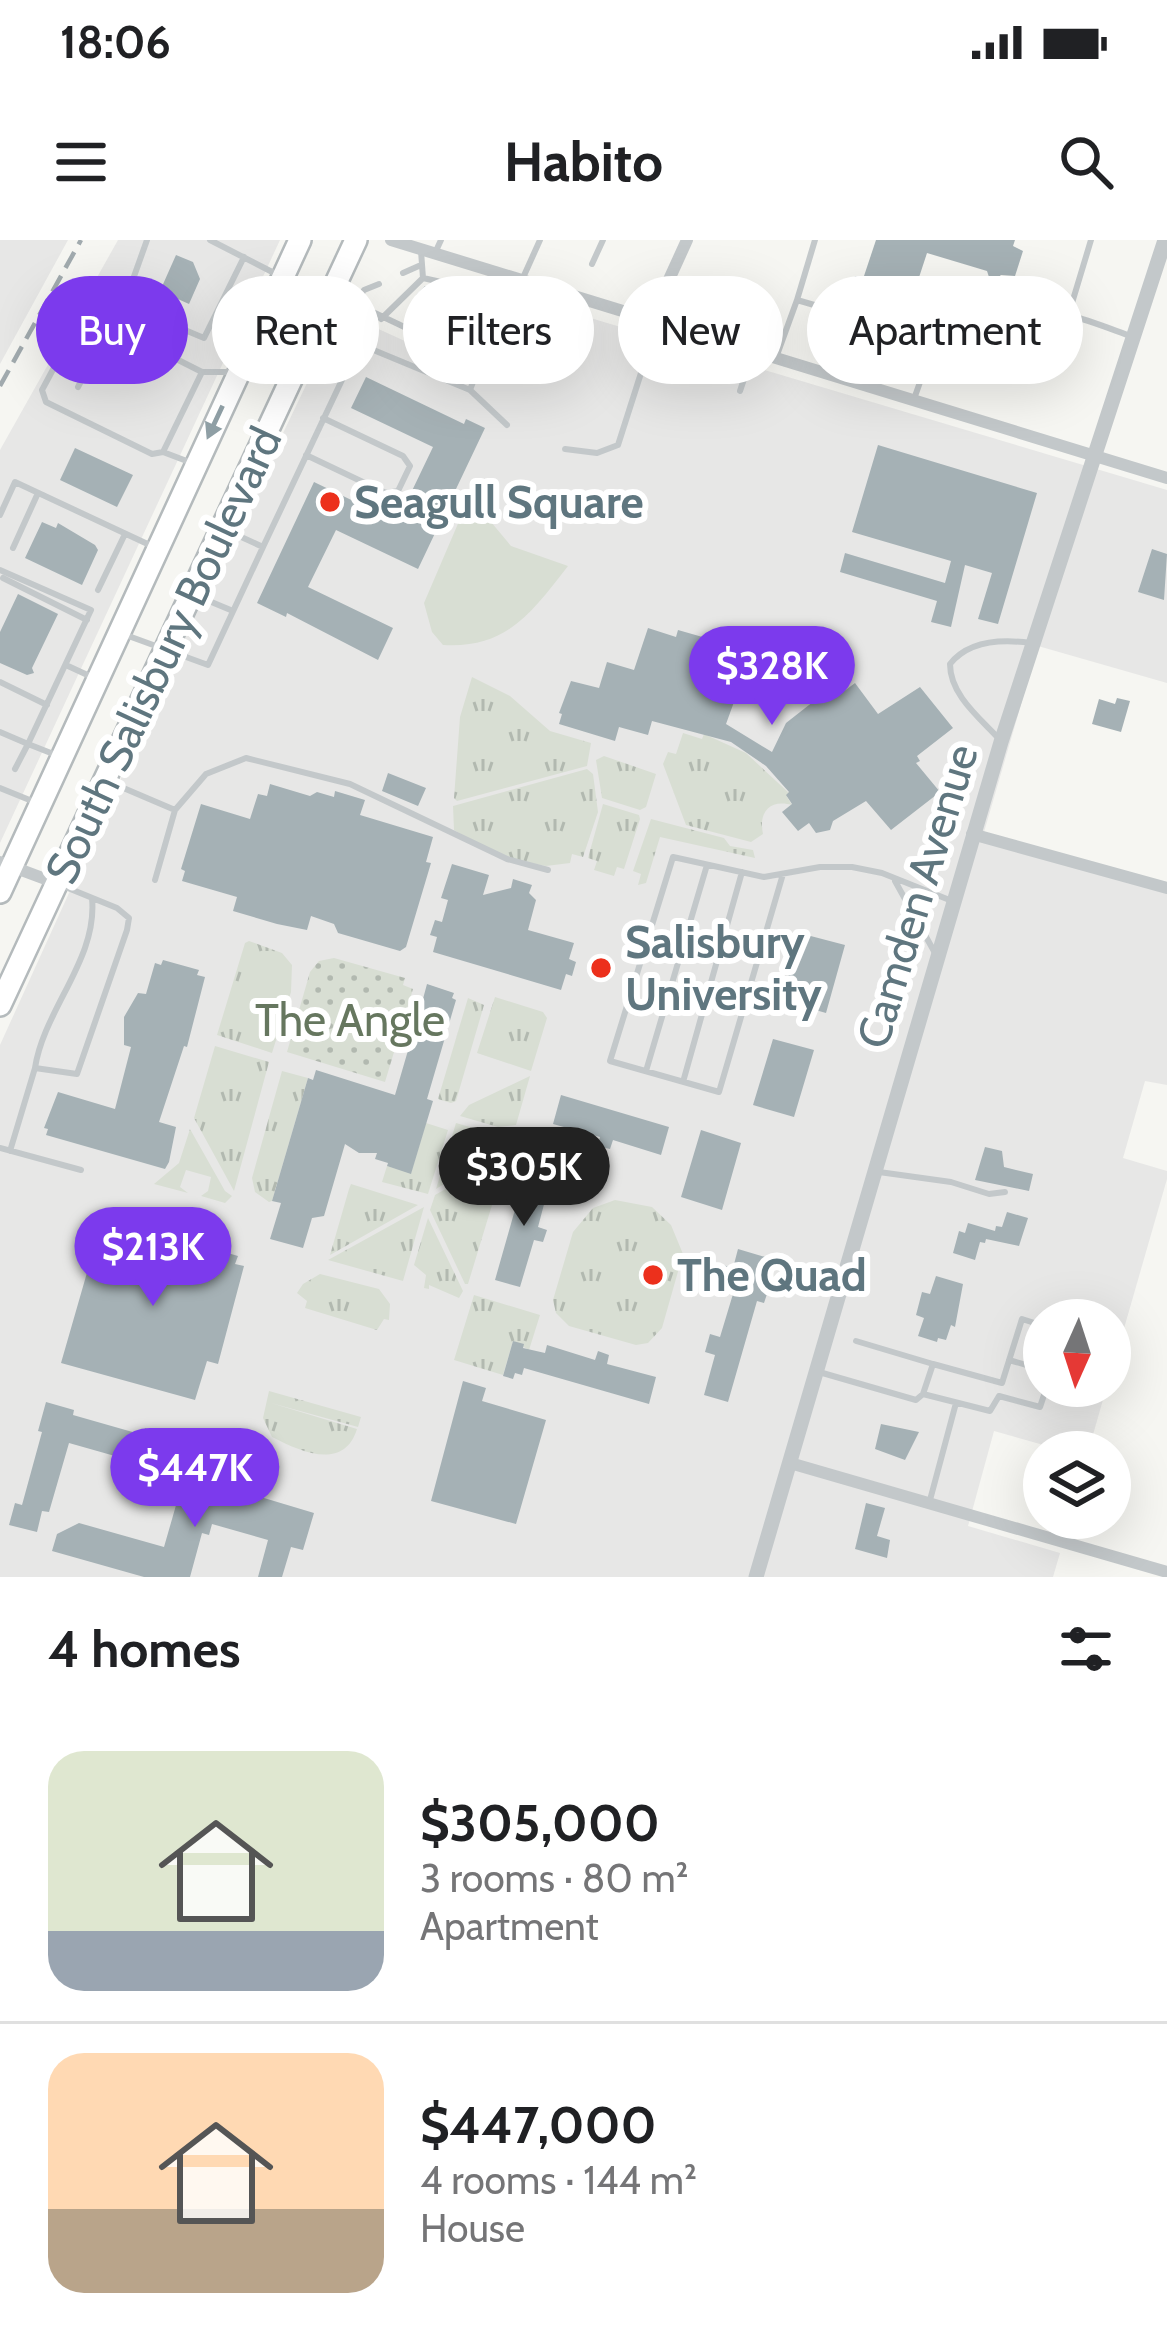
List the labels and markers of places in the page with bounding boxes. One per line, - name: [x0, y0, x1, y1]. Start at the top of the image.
- place label: Seagull Square: [354, 475, 644, 529]
- marker: Seagull Square: [317, 489, 343, 515]
- pin: $328K: [688, 626, 856, 728]
- place label: Salisbury University: [625, 915, 822, 1021]
- marker: Salisbury University: [588, 955, 614, 981]
- pin: $305K: [440, 1127, 608, 1229]
- pin: $213K: [69, 1207, 237, 1309]
- place label: The Quad: [677, 1248, 867, 1302]
- marker: The Quad: [640, 1262, 666, 1288]
- pin: $447K: [111, 1428, 279, 1530]

